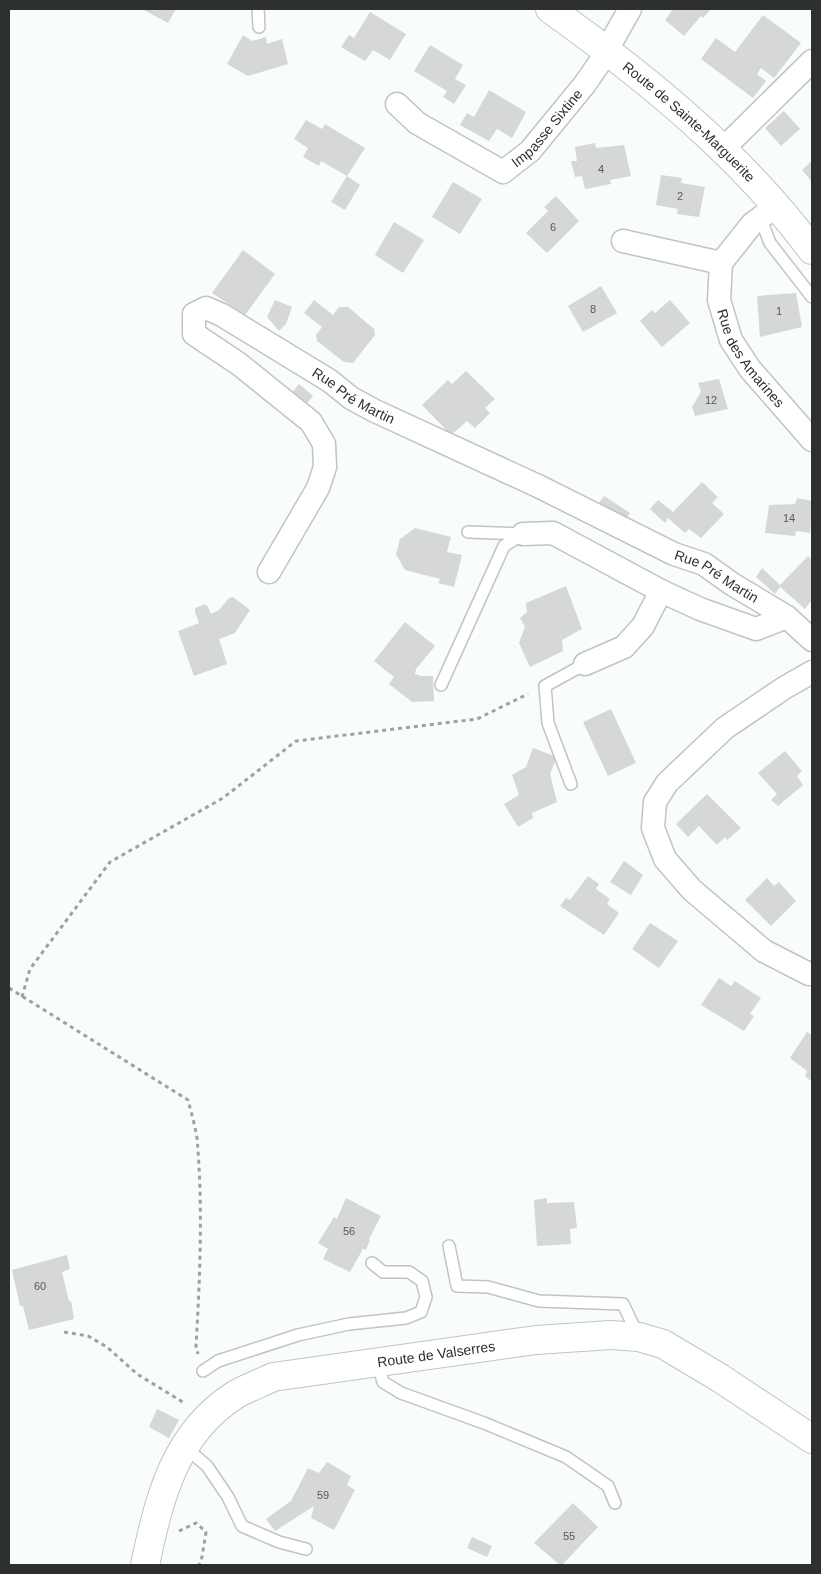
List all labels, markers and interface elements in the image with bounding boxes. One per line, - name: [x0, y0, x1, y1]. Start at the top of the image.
- street label: Route de Sainte-Marguerite: [620, 58, 758, 185]
- street label: Impasse Sixtine: [508, 86, 586, 170]
- house number: 4: [598, 163, 604, 175]
- house number: 2: [677, 190, 683, 202]
- house number: 6: [550, 221, 556, 233]
- house number: 8: [590, 303, 596, 315]
- house number: 1: [776, 305, 782, 317]
- street label: Rue des Amarines: [714, 307, 788, 410]
- street label: Rue Pré Martin: [310, 364, 397, 427]
- house number: 12: [705, 394, 717, 406]
- house number: 14: [783, 512, 795, 524]
- street label: Rue Pré Martin: [673, 547, 761, 606]
- house number: 56: [343, 1225, 355, 1237]
- house number: 60: [34, 1280, 46, 1292]
- street label: Route de Valserres: [376, 1338, 496, 1370]
- house number: 59: [317, 1489, 329, 1501]
- house number: 55: [563, 1530, 575, 1542]

